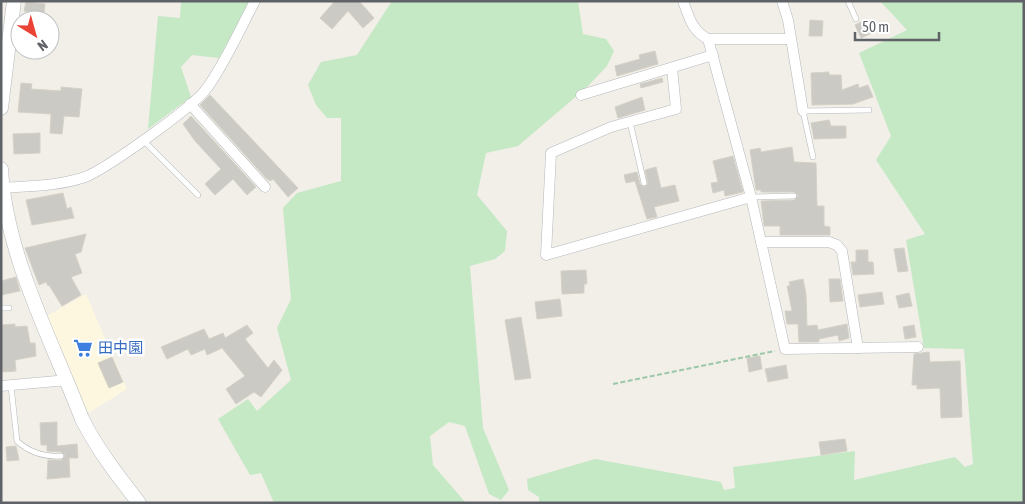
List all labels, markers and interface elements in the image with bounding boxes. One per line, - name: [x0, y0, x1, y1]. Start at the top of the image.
- north arrow: [10, 10, 60, 60]
- scale bar: [855, 10, 939, 42]
- text: 50 m: [862, 18, 889, 35]
- text: N: [35, 37, 51, 54]
- supermarket icon: 田中園: [72, 337, 94, 359]
- place label: 田中園: [98, 339, 143, 356]

